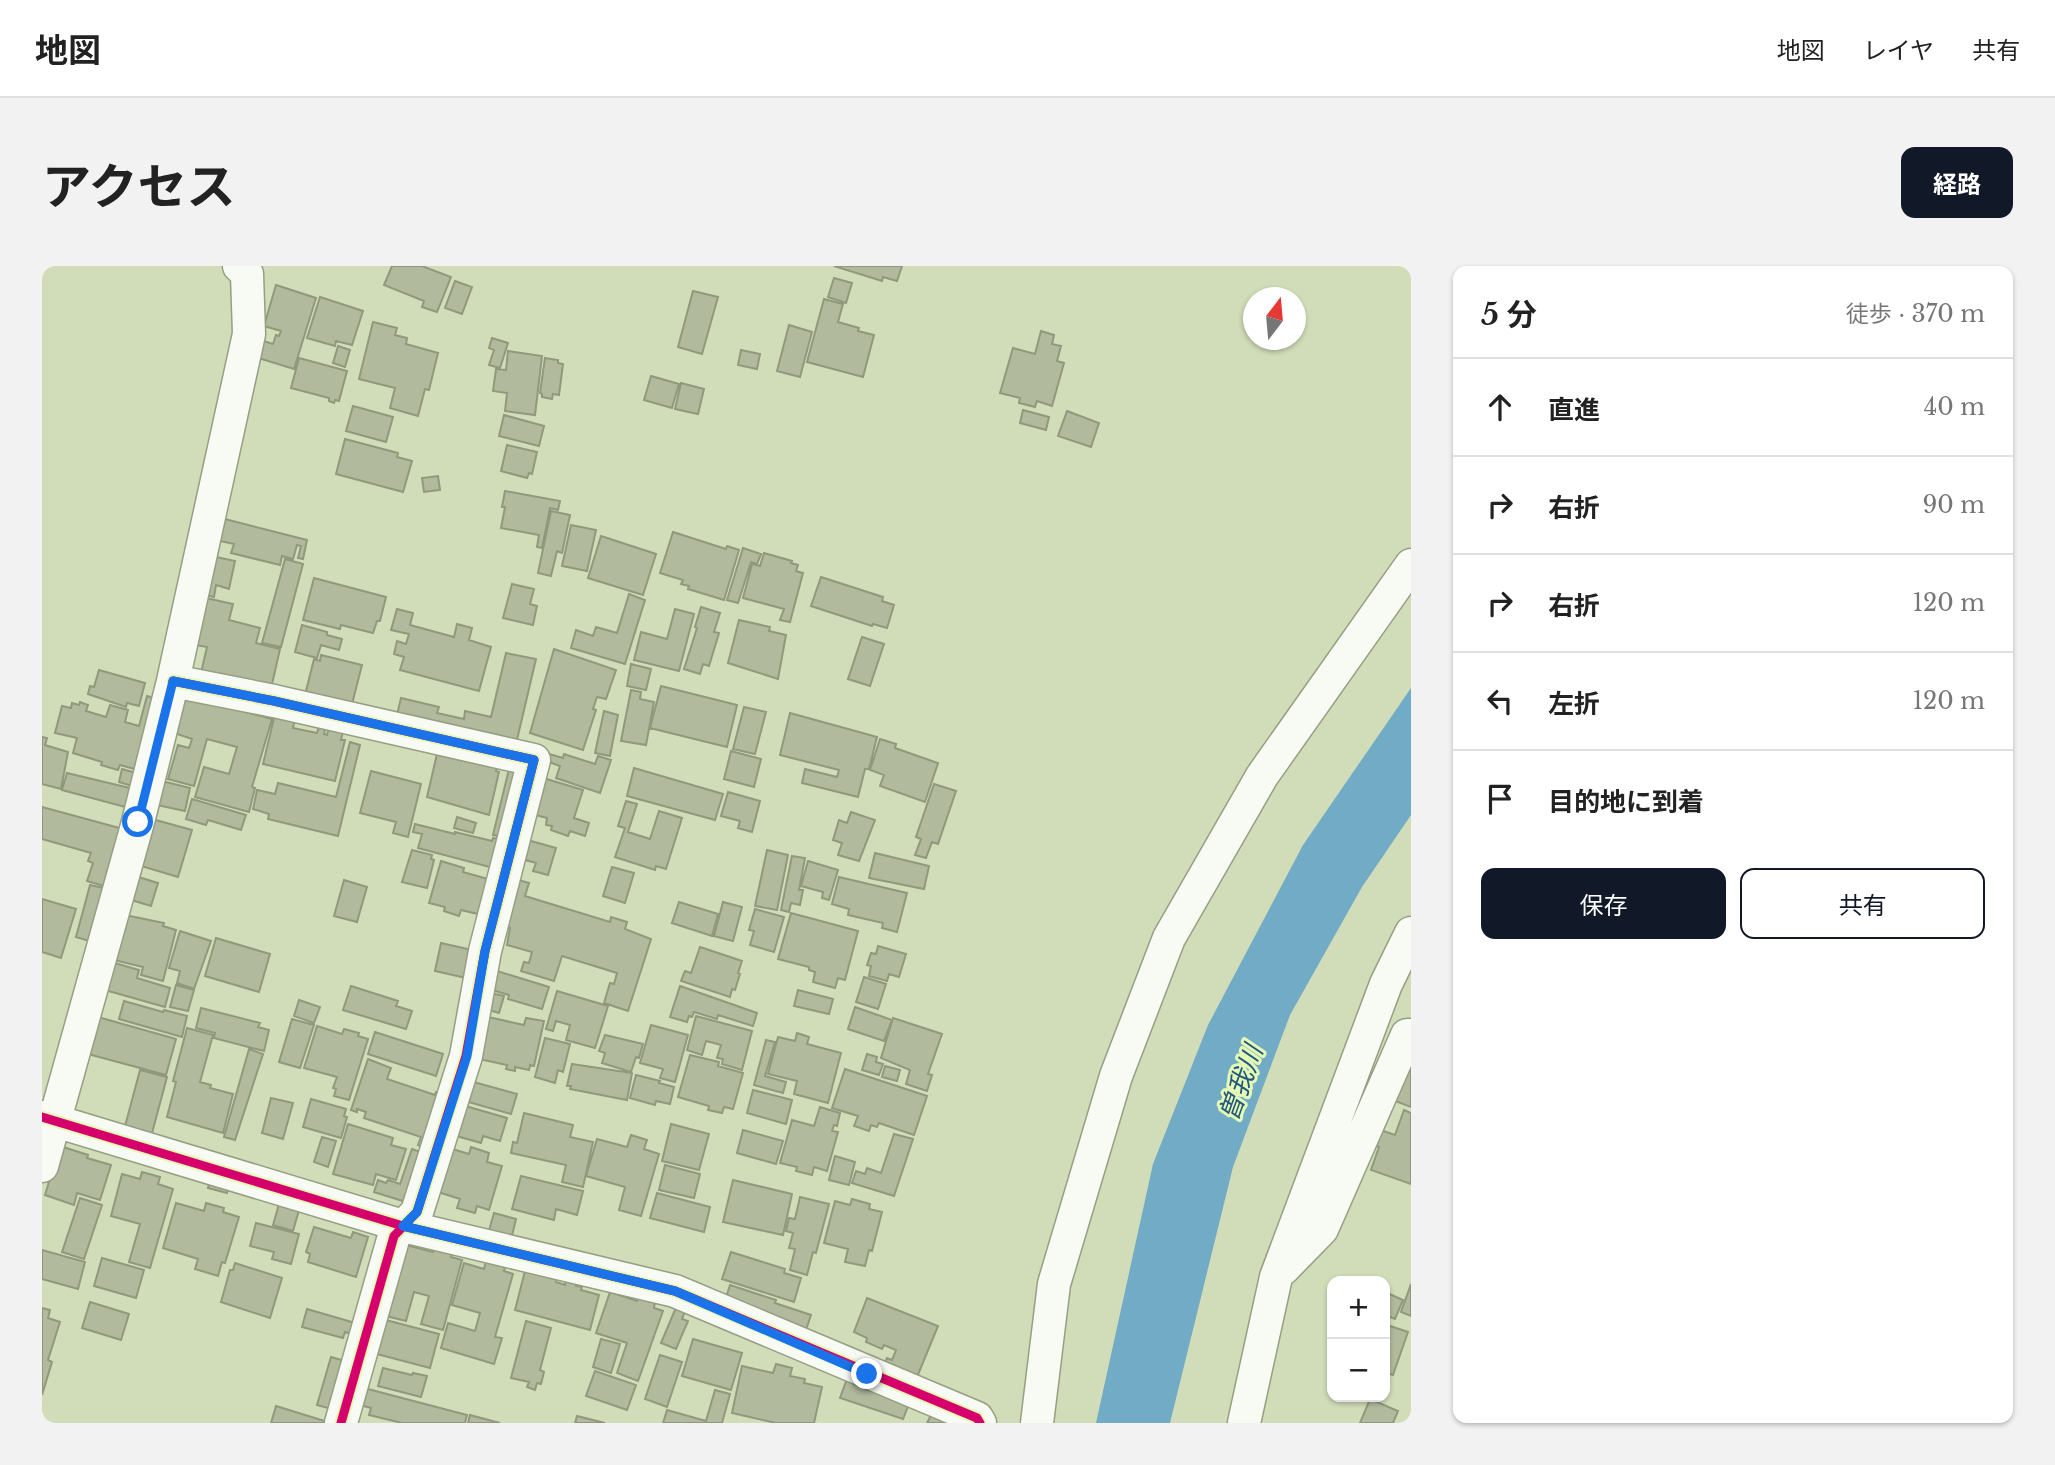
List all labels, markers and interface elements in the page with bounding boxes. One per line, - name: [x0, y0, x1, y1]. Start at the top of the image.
- text: 地図: [35, 30, 101, 71]
- text: 地図: [1777, 36, 1825, 65]
- text: レイヤ: [1863, 36, 1934, 65]
- text: 共有: [1972, 36, 2020, 65]
- button: 経路: [1901, 147, 2013, 218]
- text: アクセス: [42, 156, 236, 217]
- north arrow: [1243, 287, 1306, 350]
- text: 5 分: [1481, 296, 1537, 333]
- text: 徒歩 · 370 m: [1846, 300, 1985, 328]
- icon: ahead: [1481, 388, 1519, 426]
- text: 40 m: [1924, 393, 1985, 421]
- text: 直進: [1548, 394, 1600, 426]
- icon: right: [1481, 486, 1519, 524]
- text: 90 m: [1923, 491, 1985, 519]
- text: 右折: [1548, 492, 1600, 524]
- icon: right: [1481, 584, 1519, 622]
- text: 120 m: [1913, 589, 1985, 617]
- text: 右折: [1548, 590, 1600, 622]
- icon: left: [1481, 682, 1519, 720]
- text: 120 m: [1913, 687, 1985, 715]
- text: 左折: [1548, 688, 1600, 720]
- icon: arrive: [1481, 780, 1519, 818]
- text: 目的地に到着: [1548, 786, 1704, 818]
- route start: [122, 806, 153, 837]
- button: 保存: [1481, 868, 1726, 939]
- button: 共有: [1740, 868, 1985, 939]
- water label: 曽我川: [1213, 1038, 1270, 1125]
- map controls: [1327, 1276, 1390, 1402]
- button: +: [1327, 1276, 1390, 1339]
- button: −: [1327, 1339, 1390, 1402]
- route end: [851, 1358, 882, 1389]

